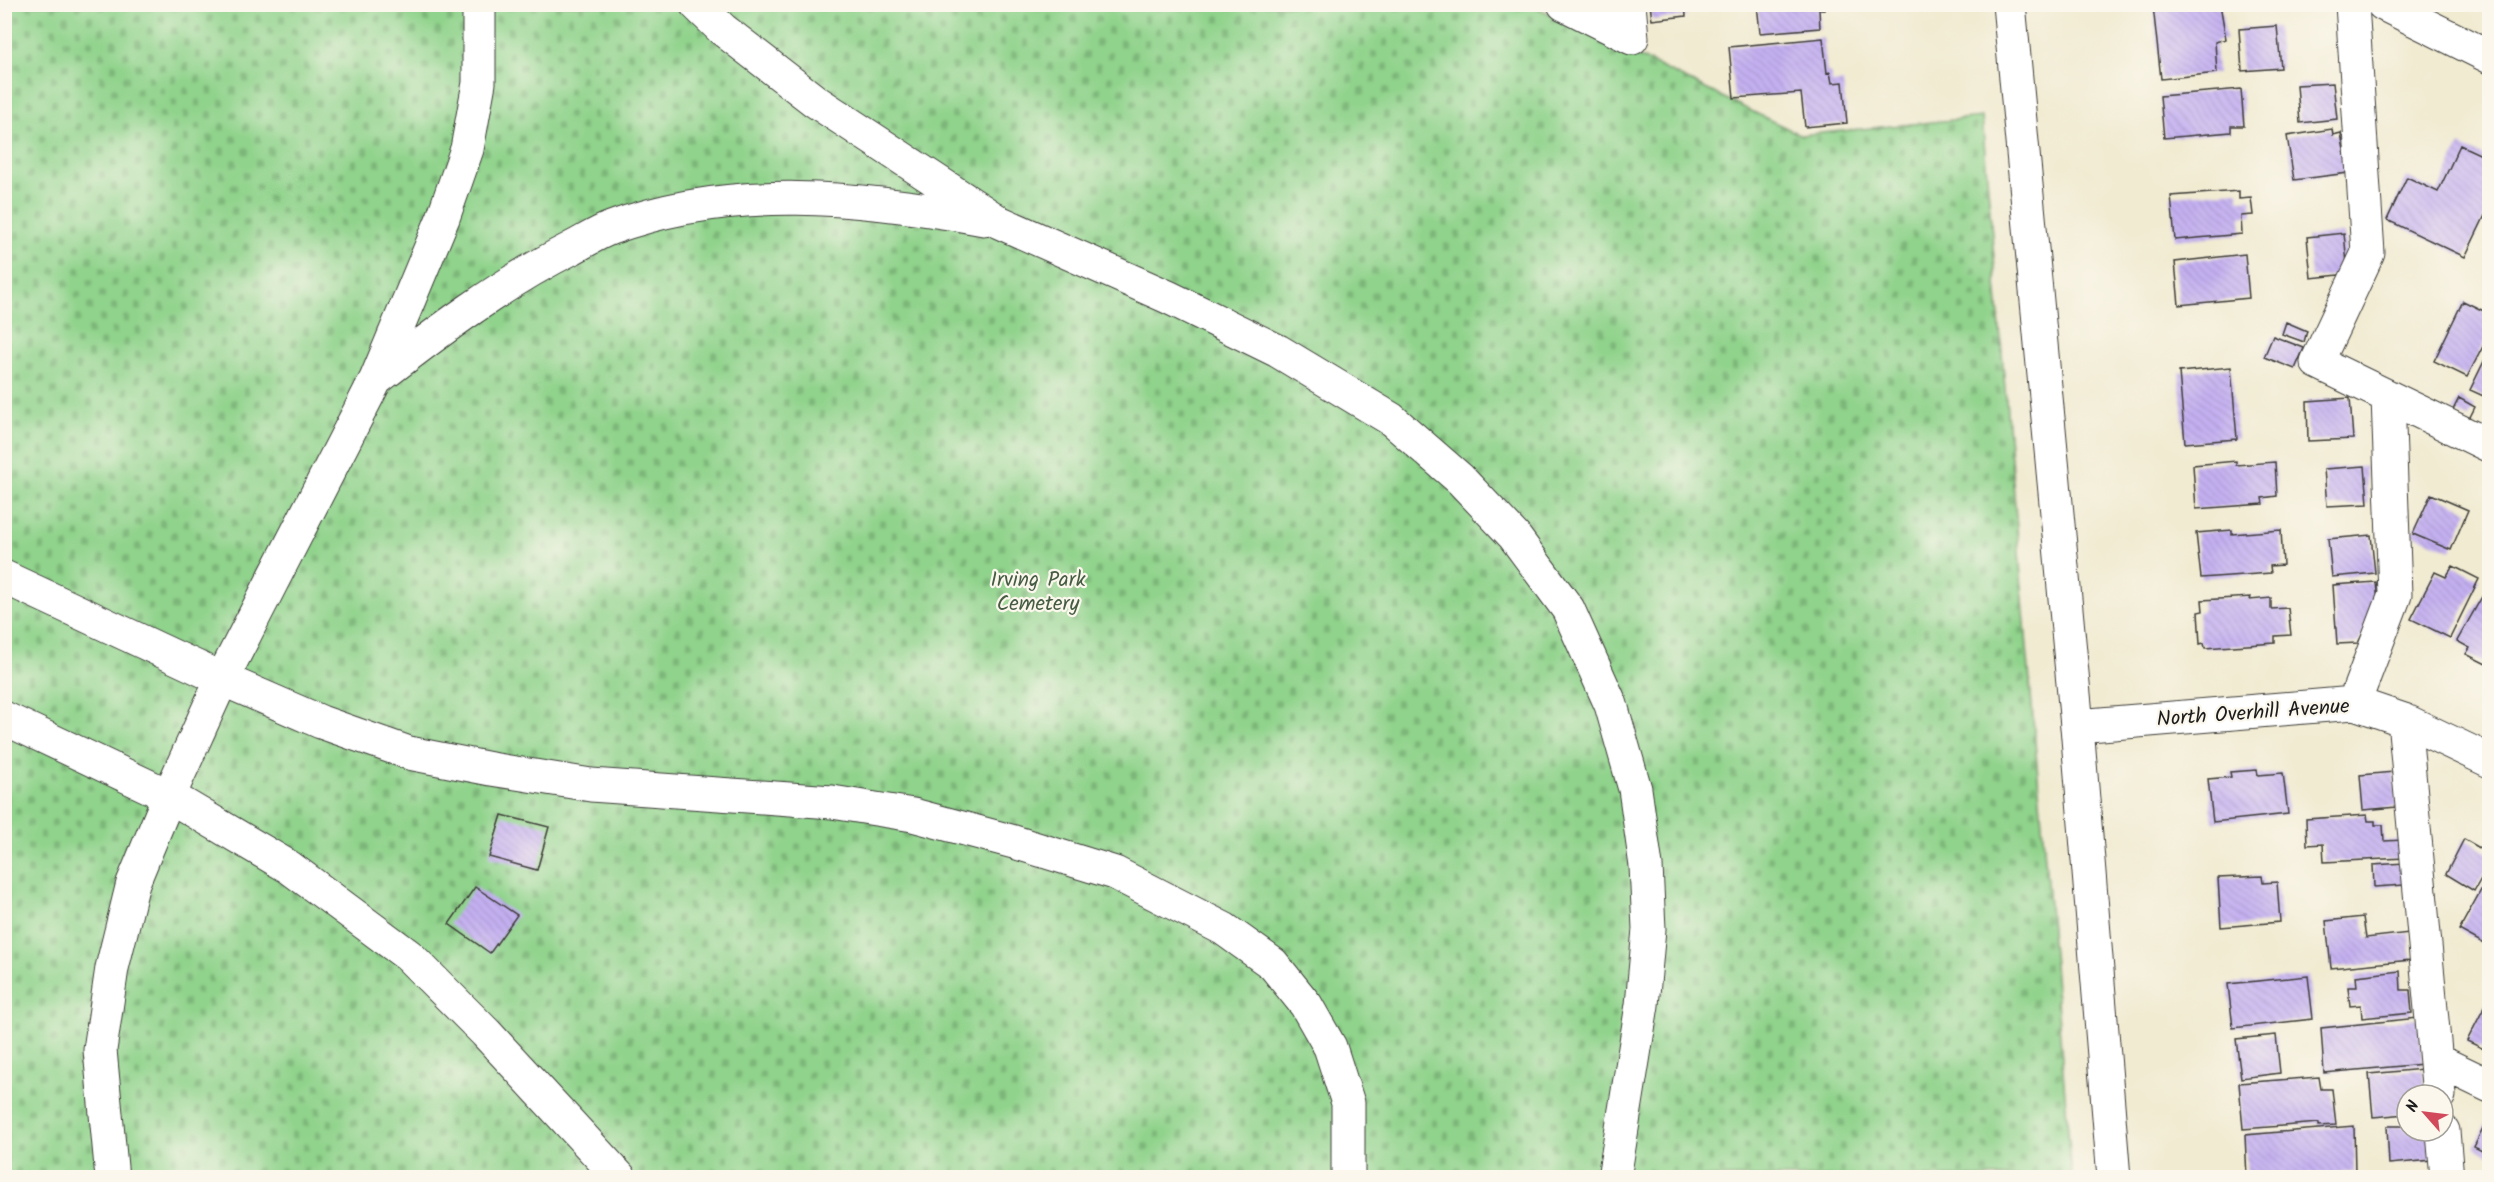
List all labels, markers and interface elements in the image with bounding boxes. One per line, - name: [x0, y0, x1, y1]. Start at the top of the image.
- park label: Irving Park Cemetery: [991, 564, 1086, 621]
- street label: North Overhill Avenue: [2155, 690, 2351, 737]
- north arrow: [2395, 1083, 2455, 1143]
- text: N: [2400, 1096, 2426, 1117]

